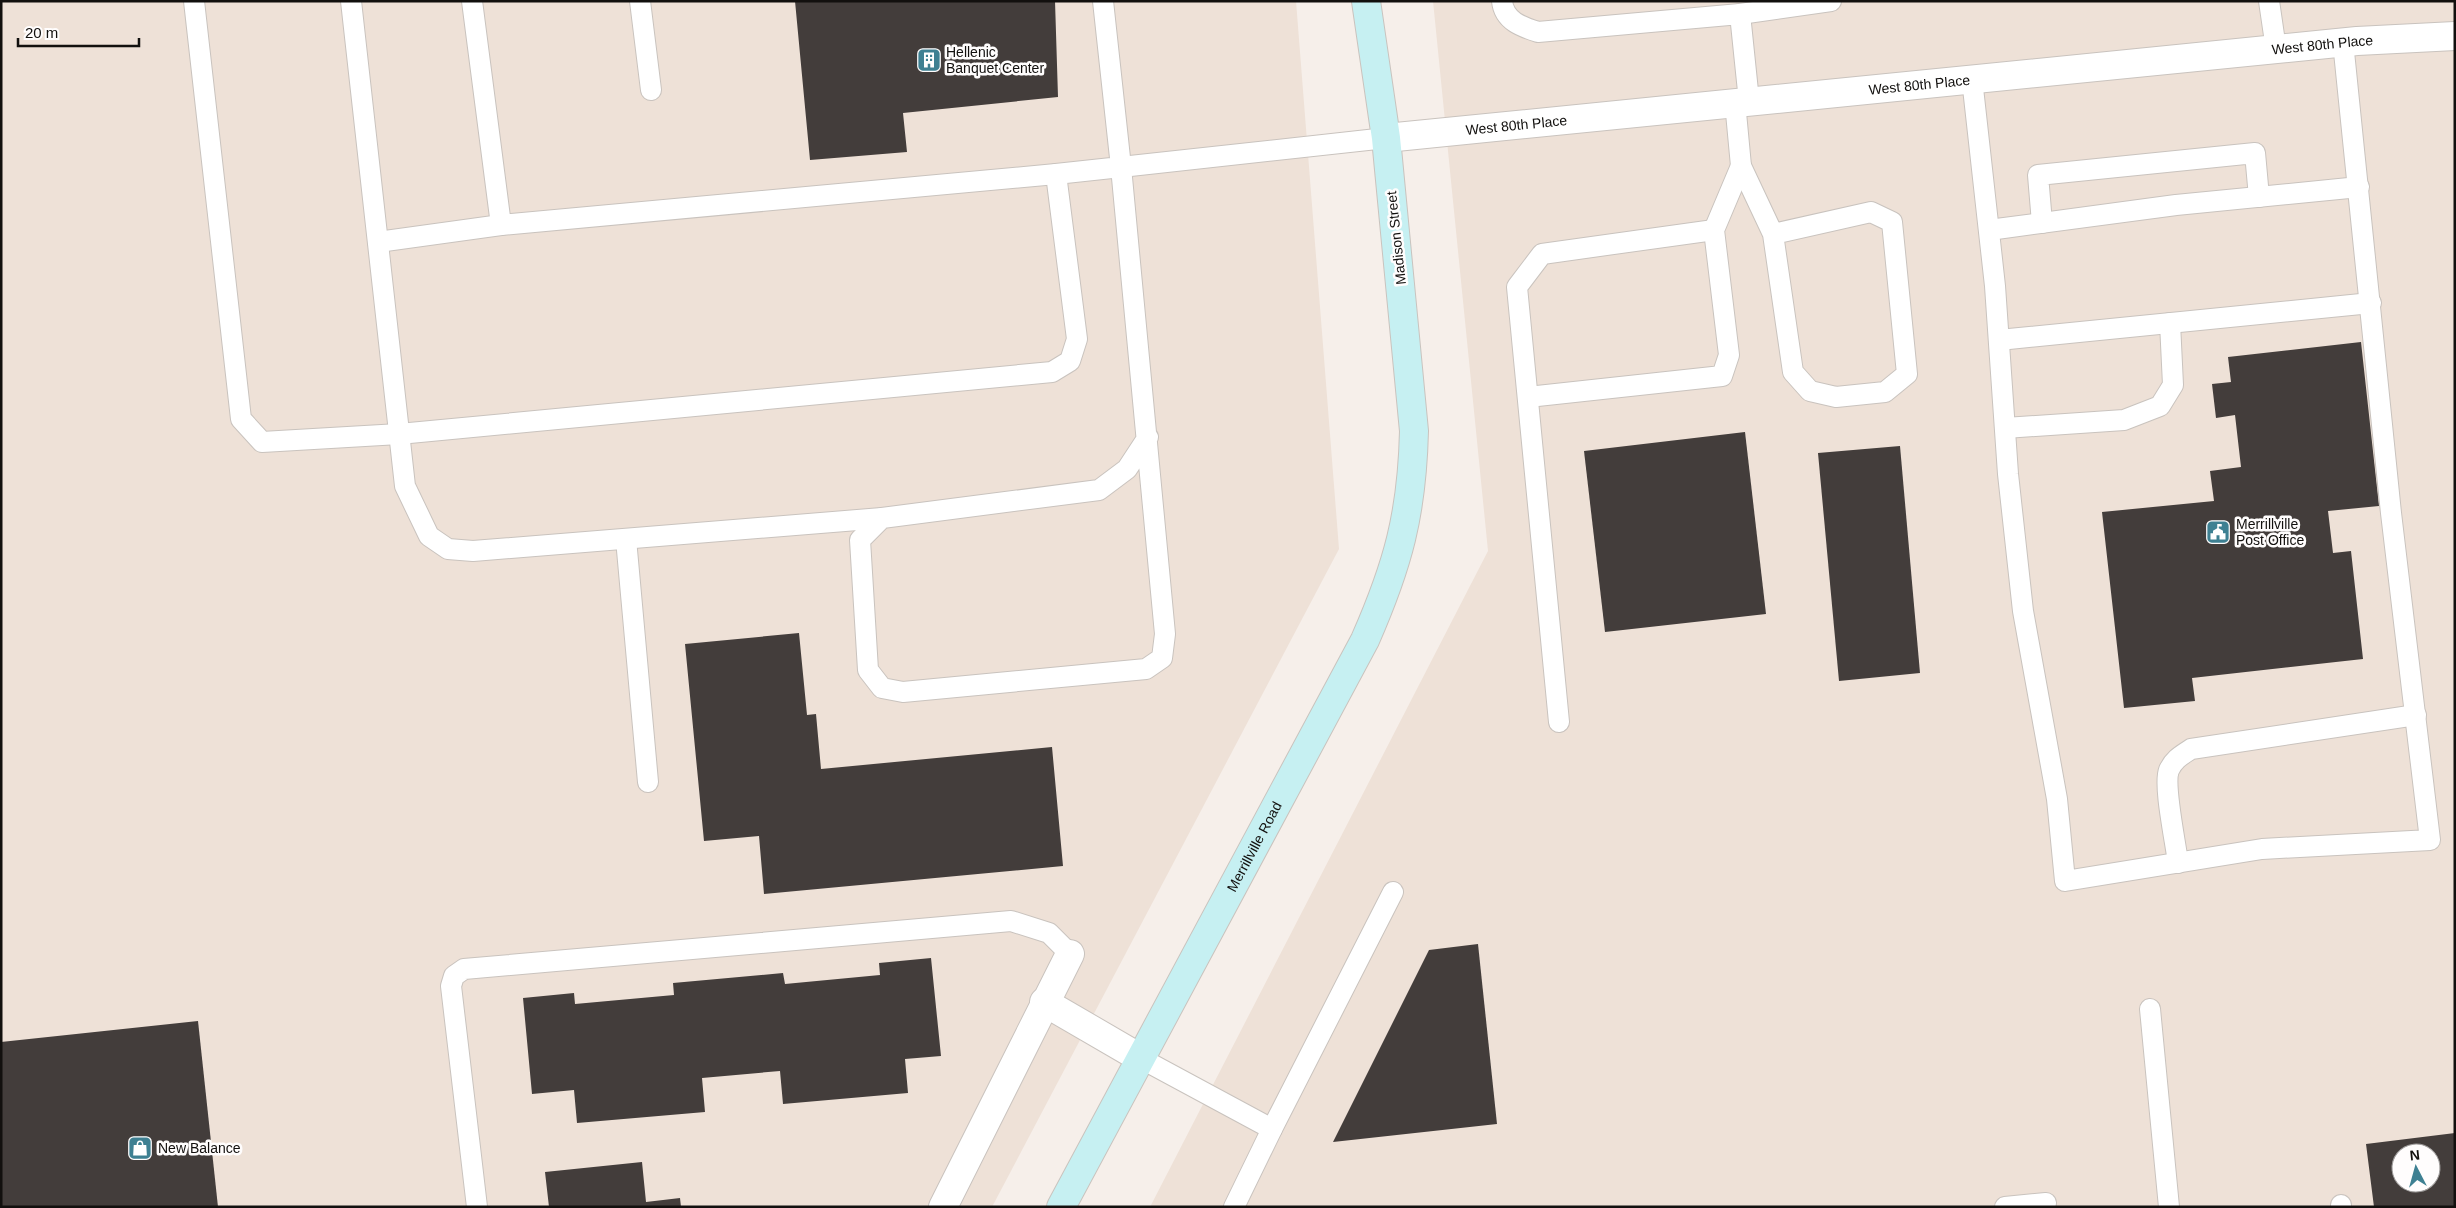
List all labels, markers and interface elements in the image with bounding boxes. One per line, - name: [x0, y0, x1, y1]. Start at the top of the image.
- scale bar: [18, 15, 139, 47]
- text: 20 m: [25, 24, 58, 41]
- street label: West 80th Place: [2271, 32, 2374, 57]
- place label: Hellenic Banquet Center: [946, 44, 1044, 76]
- building icon: Hellenic Banquet Center: [916, 47, 942, 73]
- street label: West 80th Place: [1868, 72, 1971, 98]
- street label: West 80th Place: [1465, 112, 1568, 138]
- street label: Madison Street: [1383, 190, 1409, 286]
- place label: Merrillville Post Office: [2236, 516, 2304, 548]
- public building icon: Merrillville Post Office: [2205, 519, 2231, 545]
- street label: Merrillville Road: [1224, 799, 1285, 894]
- shop icon: New Balance: [127, 1135, 153, 1161]
- place label: New Balance: [158, 1140, 241, 1156]
- north arrow: [2391, 1143, 2441, 1193]
- text: N: [2409, 1147, 2421, 1164]

